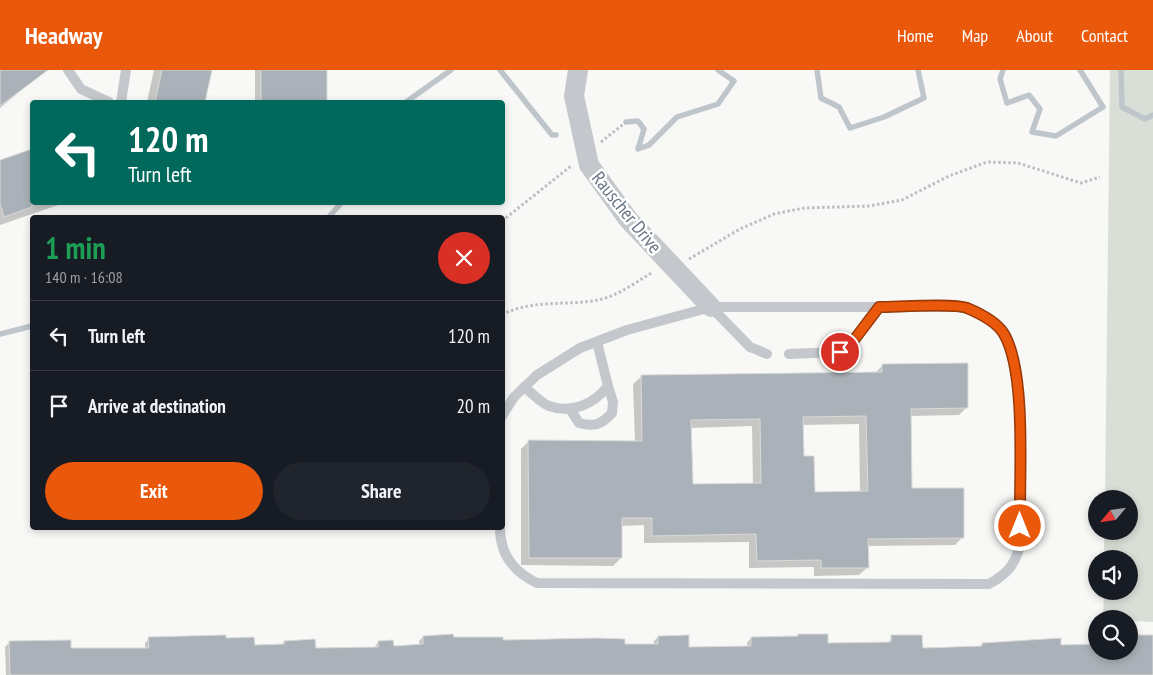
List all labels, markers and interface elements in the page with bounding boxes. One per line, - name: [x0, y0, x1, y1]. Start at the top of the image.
- text: Headway: [25, 20, 102, 51]
- text: Home: [897, 24, 934, 47]
- text: Map: [962, 24, 988, 47]
- text: About: [1016, 24, 1053, 47]
- text: Contact: [1081, 24, 1128, 47]
- text: 120 m: [128, 116, 209, 162]
- icon: left: [45, 120, 110, 185]
- text: Turn left: [128, 160, 192, 188]
- street label: Rauscher Drive: [587, 166, 667, 258]
- text: 1 min: [45, 228, 106, 267]
- button: close: [438, 232, 490, 284]
- text: 140 m · 16:08: [45, 267, 123, 287]
- icon: left: [45, 322, 73, 350]
- text: Turn left: [88, 324, 145, 348]
- text: 120 m: [448, 324, 490, 348]
- pin: [819, 331, 861, 373]
- icon: arrive: [826, 338, 854, 366]
- icon: arrive: [45, 392, 73, 420]
- text: Arrive at destination: [88, 394, 226, 418]
- text: 20 m: [457, 394, 490, 418]
- button: Exit: [45, 462, 263, 520]
- button: Share: [273, 462, 490, 520]
- north arrow: [1088, 490, 1138, 540]
- map controls: [1088, 490, 1138, 660]
- position arrow: [993, 499, 1045, 551]
- button: sound: [1088, 550, 1138, 600]
- button: search: [1088, 610, 1138, 660]

